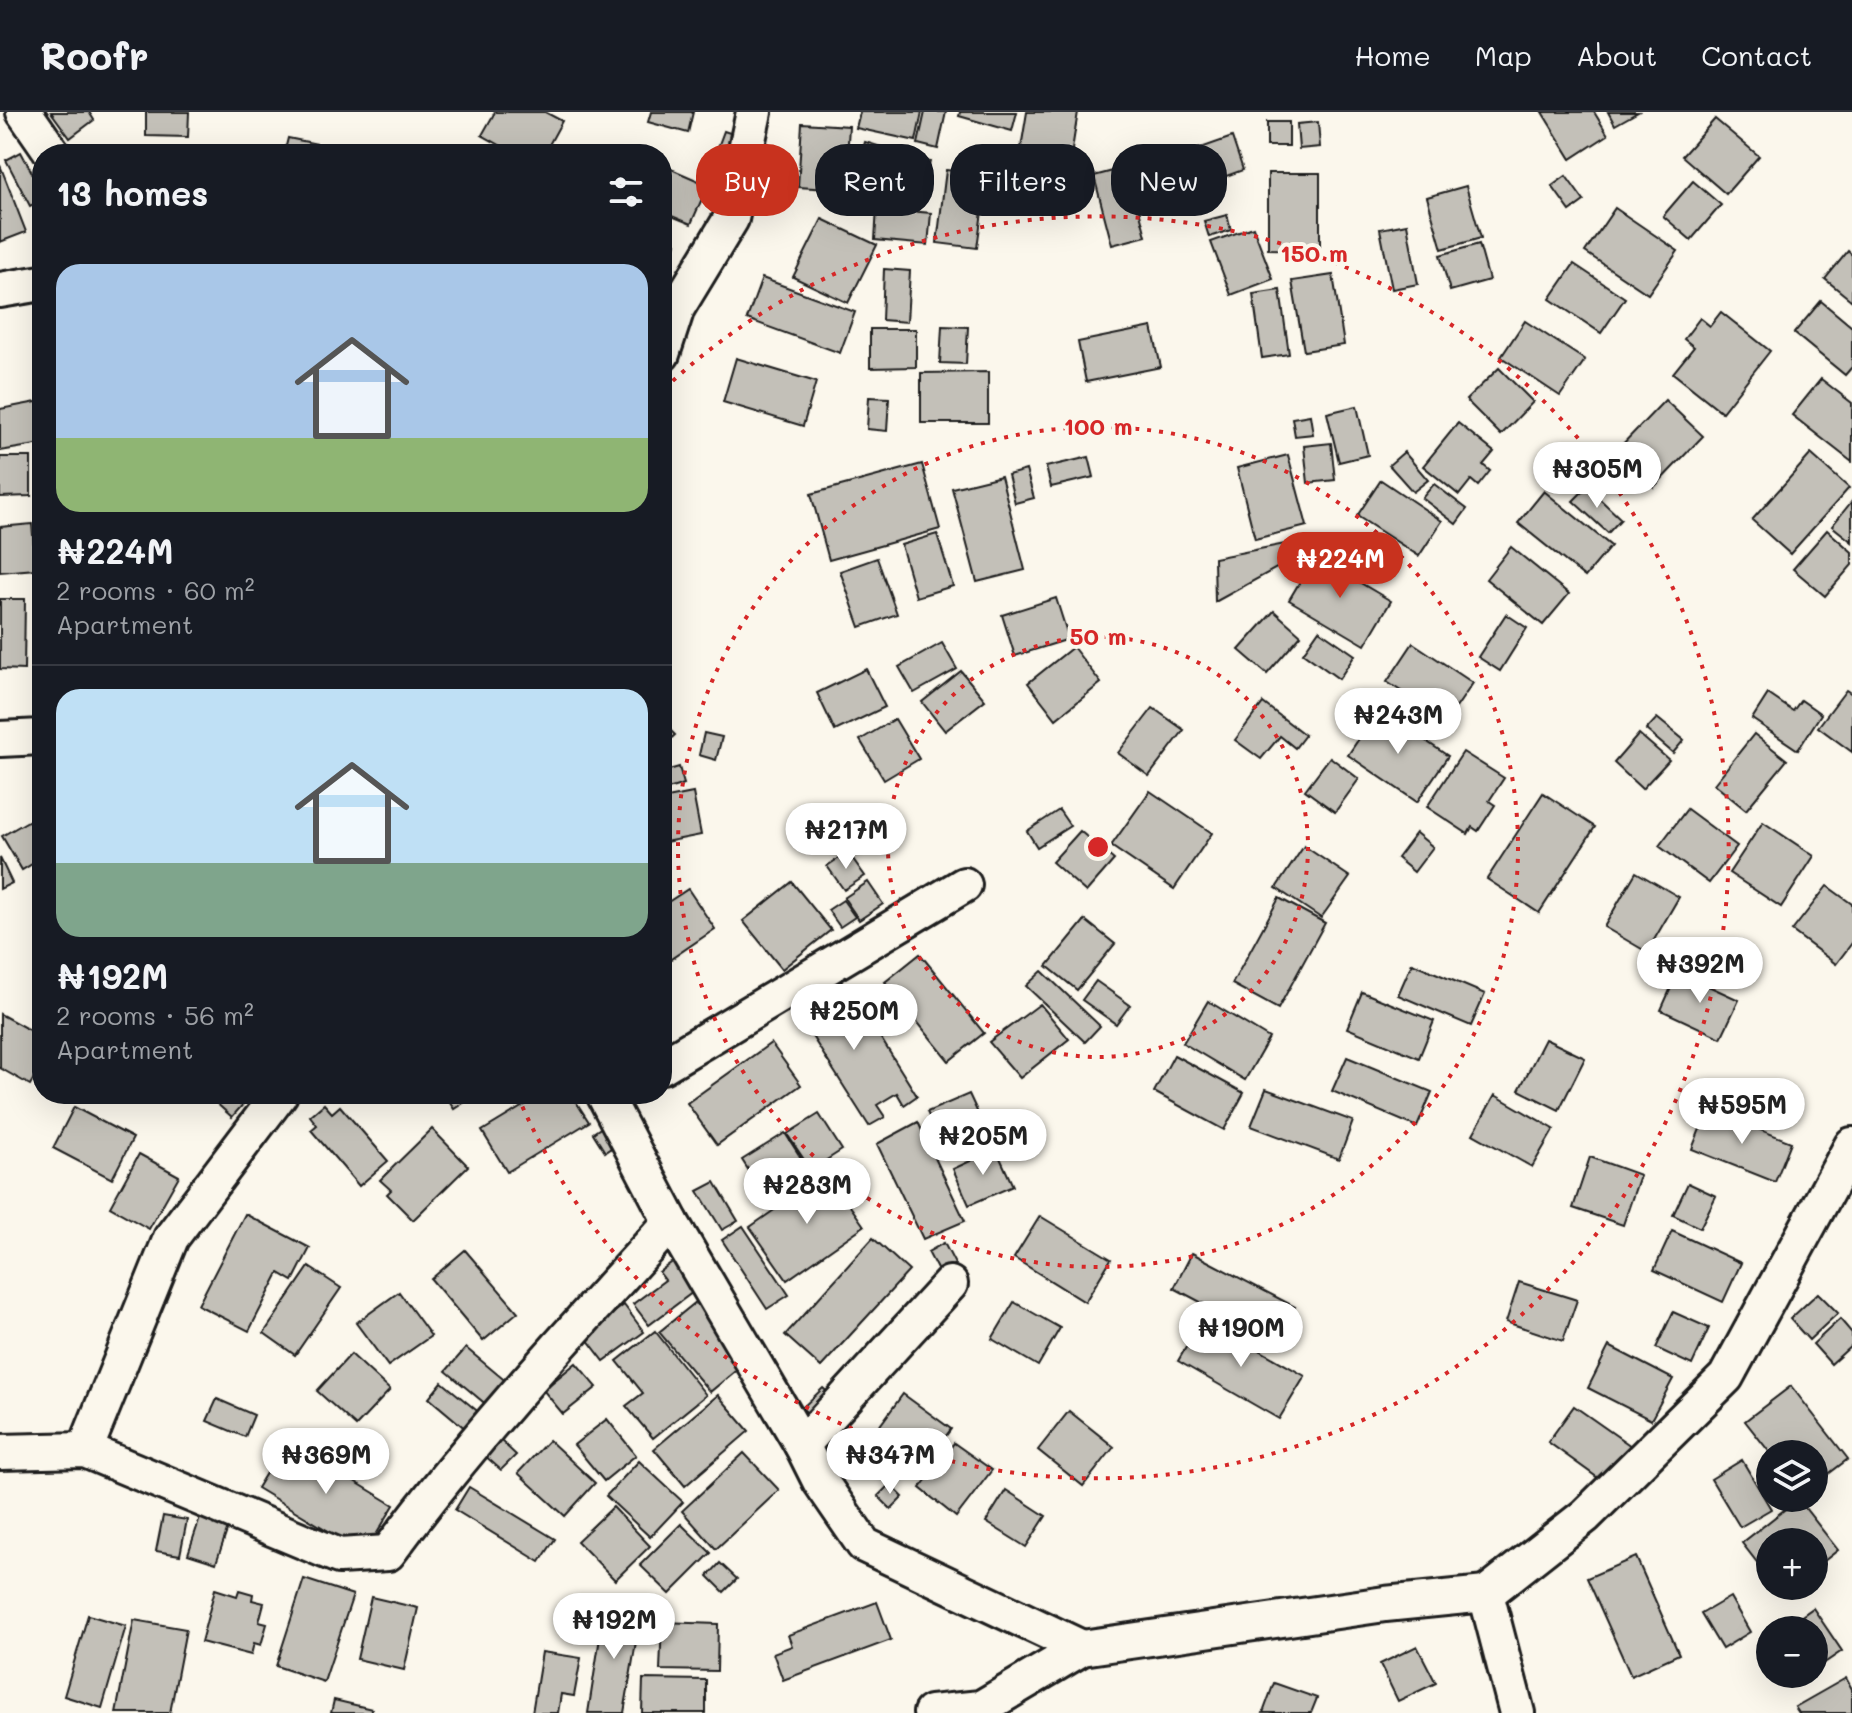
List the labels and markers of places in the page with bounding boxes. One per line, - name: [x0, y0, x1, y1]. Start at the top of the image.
- pin: ₦305M: [1541, 442, 1653, 510]
- pin: ₦224M: [1284, 532, 1396, 600]
- pin: ₦243M: [1342, 688, 1454, 756]
- pin: ₦217M: [790, 803, 902, 871]
- centre of rings: [1084, 833, 1112, 861]
- pin: ₦392M: [1644, 937, 1756, 1005]
- pin: ₦250M: [798, 984, 910, 1052]
- pin: ₦595M: [1686, 1078, 1798, 1146]
- pin: ₦205M: [927, 1109, 1039, 1177]
- pin: ₦283M: [751, 1158, 863, 1226]
- pin: ₦190M: [1185, 1301, 1297, 1369]
- pin: ₦369M: [270, 1428, 382, 1496]
- pin: ₦347M: [834, 1428, 946, 1496]
- pin: ₦192M: [558, 1593, 670, 1661]

